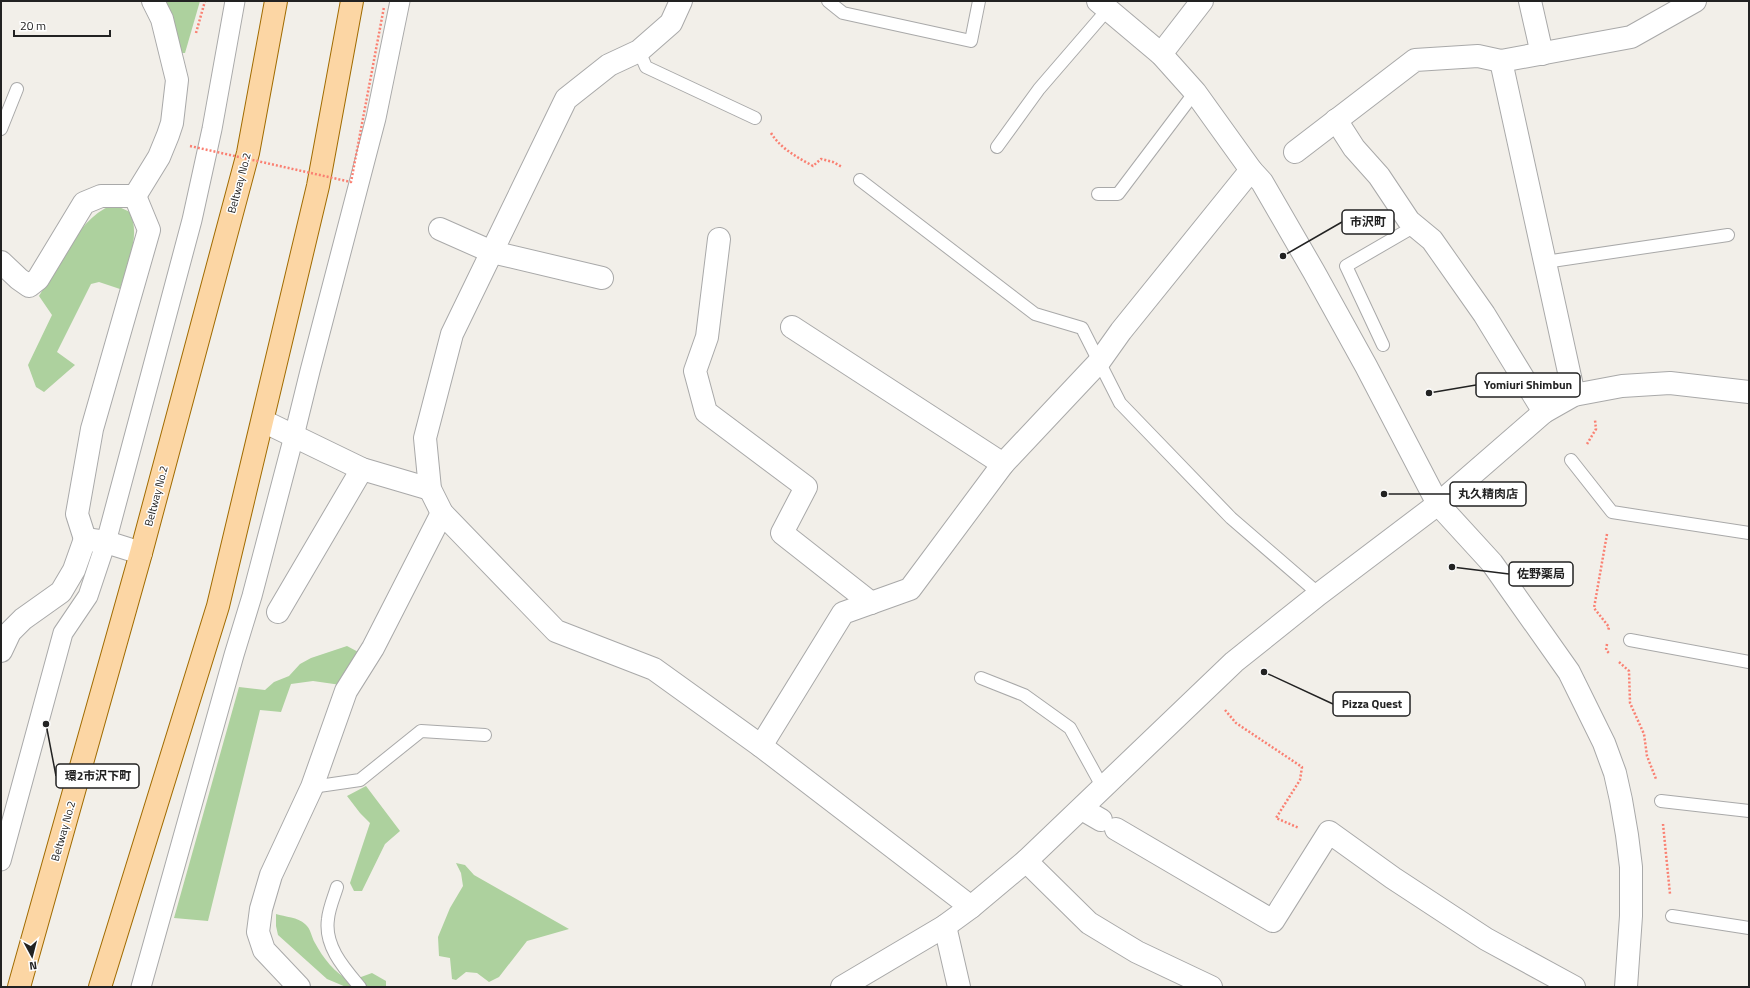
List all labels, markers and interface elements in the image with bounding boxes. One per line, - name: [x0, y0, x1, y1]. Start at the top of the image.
- scale bar: [14, 12, 110, 38]
- text: 20 m: [20, 16, 46, 35]
- street label: Beltway No.2: [223, 151, 255, 215]
- callout: 市沢町: [1342, 210, 1394, 234]
- text: 市沢町: [1350, 212, 1386, 231]
- callout: Yomiuri Shimbun: [1476, 373, 1580, 397]
- text: Yomiuri Shimbun: [1484, 375, 1572, 394]
- street label: Beltway No.2: [140, 464, 172, 528]
- callout: 丸久精肉店: [1450, 482, 1526, 506]
- text: 丸久精肉店: [1458, 484, 1518, 503]
- callout: 佐野薬局: [1509, 562, 1573, 586]
- text: 佐野薬局: [1517, 564, 1565, 583]
- callout: Pizza Quest: [1333, 692, 1410, 716]
- text: Pizza Quest: [1342, 694, 1403, 713]
- callout: 環2市沢下町: [56, 764, 139, 788]
- text: 環2市沢下町: [65, 766, 131, 785]
- street label: Beltway No.2: [47, 799, 79, 863]
- north arrow: [12, 936, 52, 976]
- text: N: [28, 958, 38, 974]

